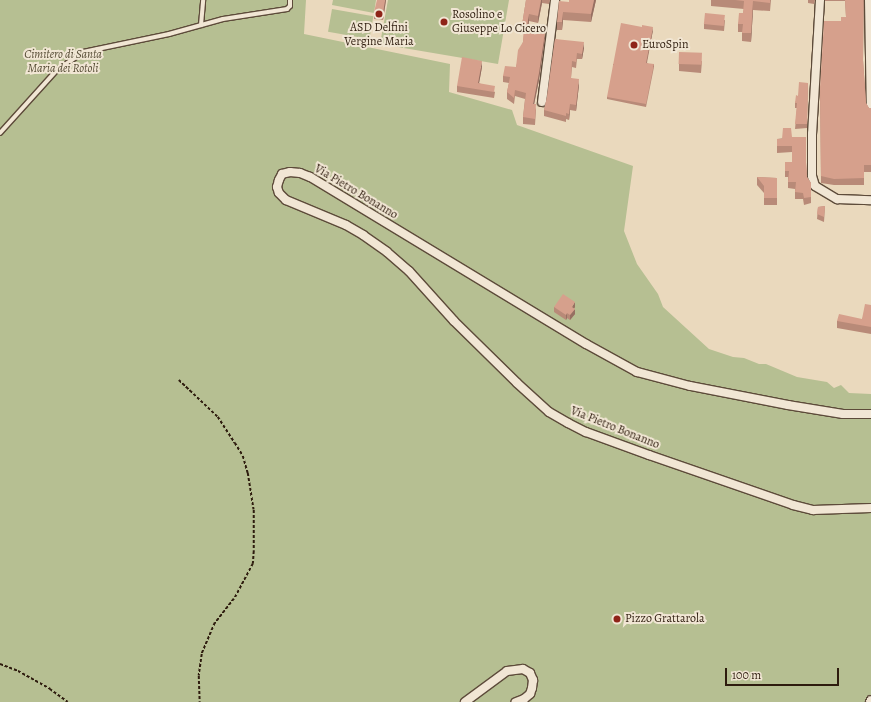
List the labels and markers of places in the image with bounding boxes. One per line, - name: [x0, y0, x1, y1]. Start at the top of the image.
- place label: Rosolino e Giuseppe Lo Cicero: [452, 8, 546, 36]
- marker: ASD Delfini Vergine Maria: [374, 9, 384, 19]
- marker: Rosolino e Giuseppe Lo Cicero: [439, 17, 449, 27]
- place label: ASD Delfini Vergine Maria: [344, 21, 414, 49]
- place label: EuroSpin: [642, 38, 688, 52]
- marker: EuroSpin: [629, 40, 639, 50]
- place label: Pizzo Grattarola: [625, 612, 705, 626]
- marker: Pizzo Grattarola: [612, 614, 622, 624]

